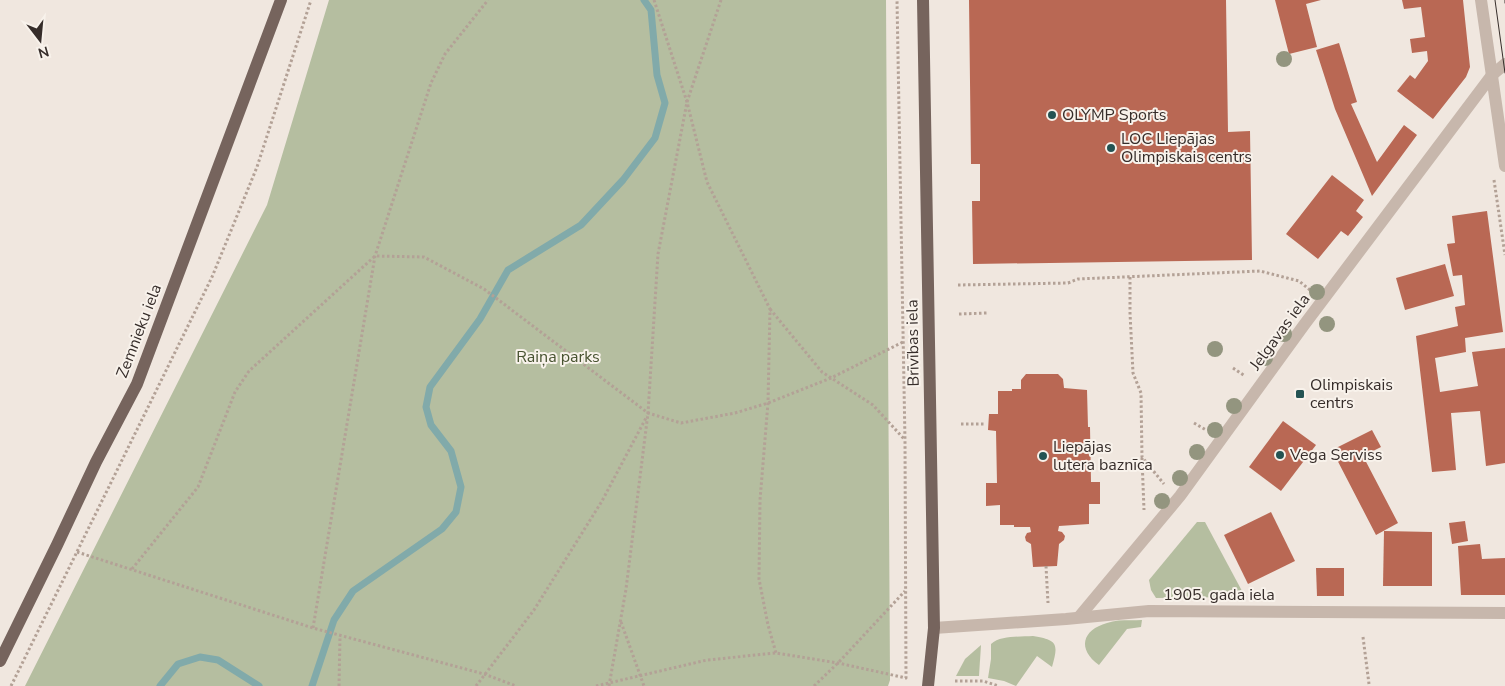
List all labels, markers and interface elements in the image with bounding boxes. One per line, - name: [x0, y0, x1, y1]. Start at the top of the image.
- north arrow: [15, 15, 65, 65]
- text: N: [36, 41, 51, 63]
- place label: OLYMP Sports: [1062, 104, 1166, 126]
- marker: OLYMP Sports: [1046, 109, 1058, 121]
- place label: LOC Liepājas Olimpiskais centrs: [1121, 128, 1252, 168]
- marker: LOC Liepājas Olimpiskais centrs: [1105, 142, 1117, 154]
- street label: Zemnieku iela: [111, 281, 167, 381]
- street label: Jelgavas iela: [1244, 289, 1315, 376]
- street label: Brīvības iela: [901, 299, 925, 387]
- park label: Raiņa parks: [516, 346, 600, 368]
- place label: Olimpiskais centrs: [1310, 374, 1393, 414]
- marker: Olimpiskais centrs: [1294, 388, 1306, 400]
- place label: Liepājas lutera baznīca: [1053, 436, 1153, 476]
- place label: Vega Serviss: [1289, 444, 1382, 466]
- marker: Vega Serviss: [1274, 449, 1286, 461]
- marker: Liepājas lutera baznīca: [1037, 450, 1049, 462]
- street label: 1905. gada iela: [1163, 584, 1275, 606]

